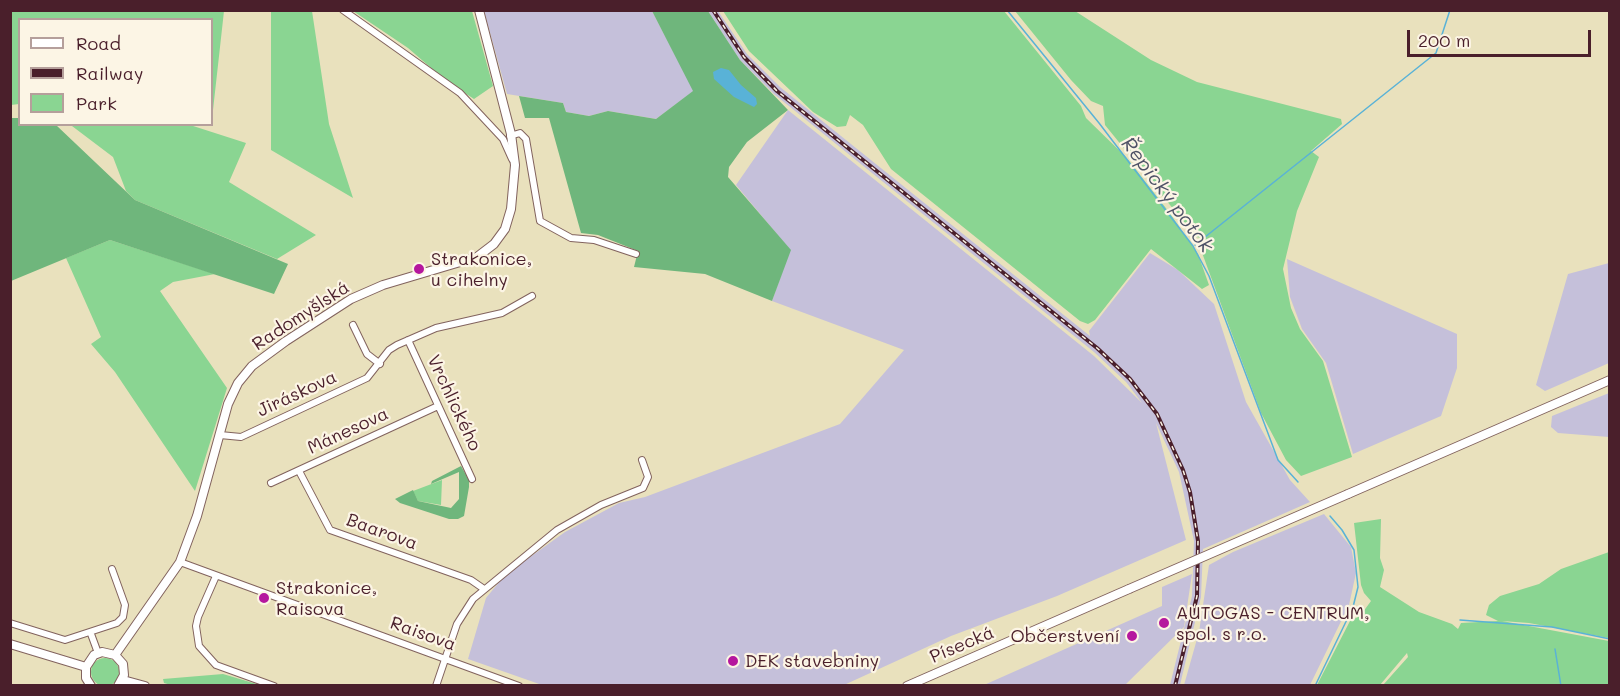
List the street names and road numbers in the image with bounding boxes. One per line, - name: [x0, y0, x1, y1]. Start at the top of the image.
- street label: Radomyšlská: [248, 277, 354, 355]
- street label: Vrchlického: [422, 352, 486, 454]
- street label: Jiráskova: [254, 366, 340, 422]
- street label: Mánesova: [304, 403, 392, 459]
- street label: Baarova: [344, 509, 420, 555]
- street label: Raisova: [387, 612, 459, 656]
- street label: Písecká: [927, 622, 997, 668]

